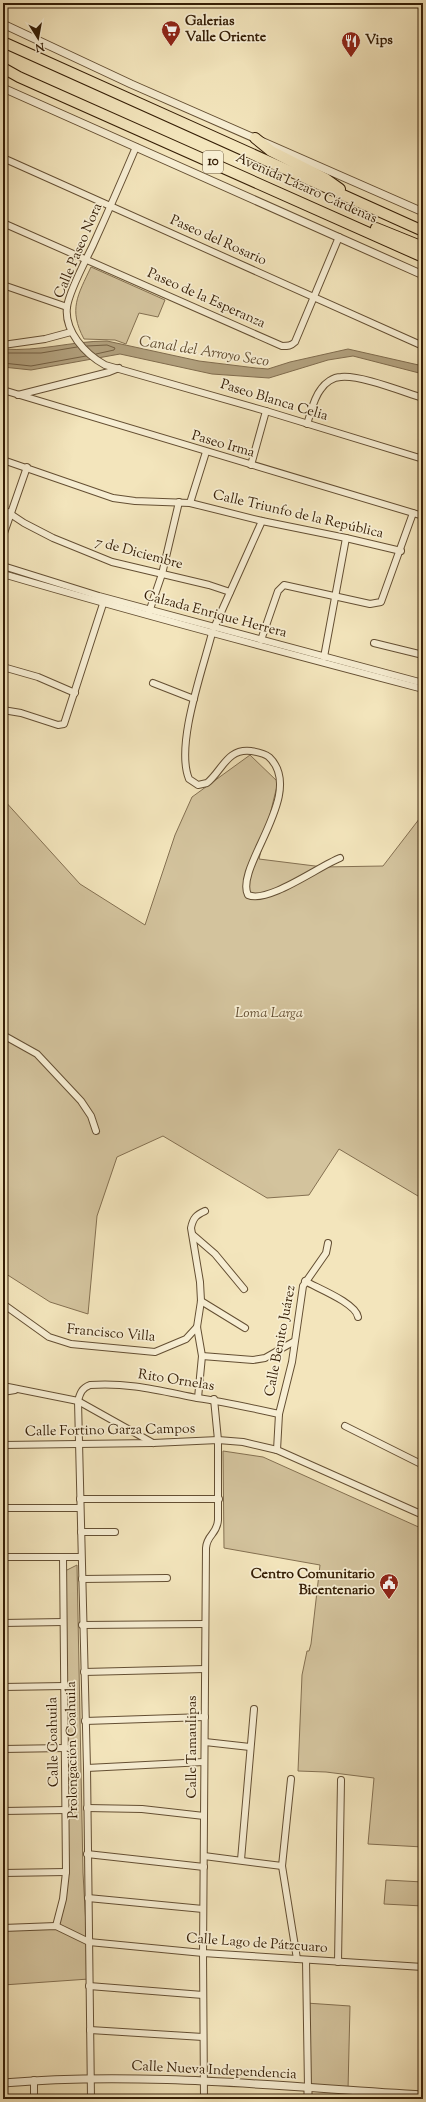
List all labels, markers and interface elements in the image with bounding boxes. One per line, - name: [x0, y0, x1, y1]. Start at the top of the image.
- place label: Galerias Valle Oriente: [185, 12, 267, 48]
- north arrow: [18, 18, 58, 58]
- supermarket icon: Galerias Valle Oriente: [160, 19, 182, 47]
- restaurant icon: Vips: [340, 30, 362, 58]
- place label: Vips: [365, 31, 393, 51]
- text: N: [34, 38, 47, 56]
- street label: Avenida Lázaro Cárdenas: [232, 149, 380, 229]
- road number: 10: [203, 151, 223, 173]
- street label: Calle Paseo Nora: [50, 200, 108, 302]
- street label: Paseo del Rosario: [167, 211, 270, 271]
- street label: Paseo de la Esperanza: [144, 264, 269, 334]
- water label: Canal del Arroyo Seco: [137, 331, 271, 373]
- street label: Paseo Blanca Celia: [218, 375, 331, 427]
- street label: Paseo Irma: [189, 426, 257, 464]
- street label: Calle Triunfo de la República: [211, 486, 386, 544]
- street label: 7 de Diciembre: [93, 533, 185, 575]
- street label: Calzada Enrique Herrera: [141, 586, 289, 644]
- park label: Loma Larga: [235, 1004, 303, 1024]
- street label: Calle Benito Juárez: [260, 1284, 302, 1398]
- street label: Francisco Villa: [66, 1320, 157, 1348]
- street label: Rito Ornelas: [136, 1365, 216, 1397]
- street label: Calle Fortino Garza Campos: [25, 1420, 195, 1442]
- place label: Centro Comunitario Bicentenario: [251, 1565, 375, 1601]
- public building icon: Centro Comunitario Bicentenario: [378, 1572, 400, 1600]
- street label: Prolongación Coahuila: [62, 1680, 84, 1819]
- street label: Calle Tamaulipas: [183, 1695, 203, 1799]
- street label: Calle Coahuila: [43, 1696, 65, 1787]
- street label: Calle Lago de Pátzcuaro: [186, 1929, 329, 1959]
- street label: Calle Nueva Independencia: [131, 2057, 298, 2085]

